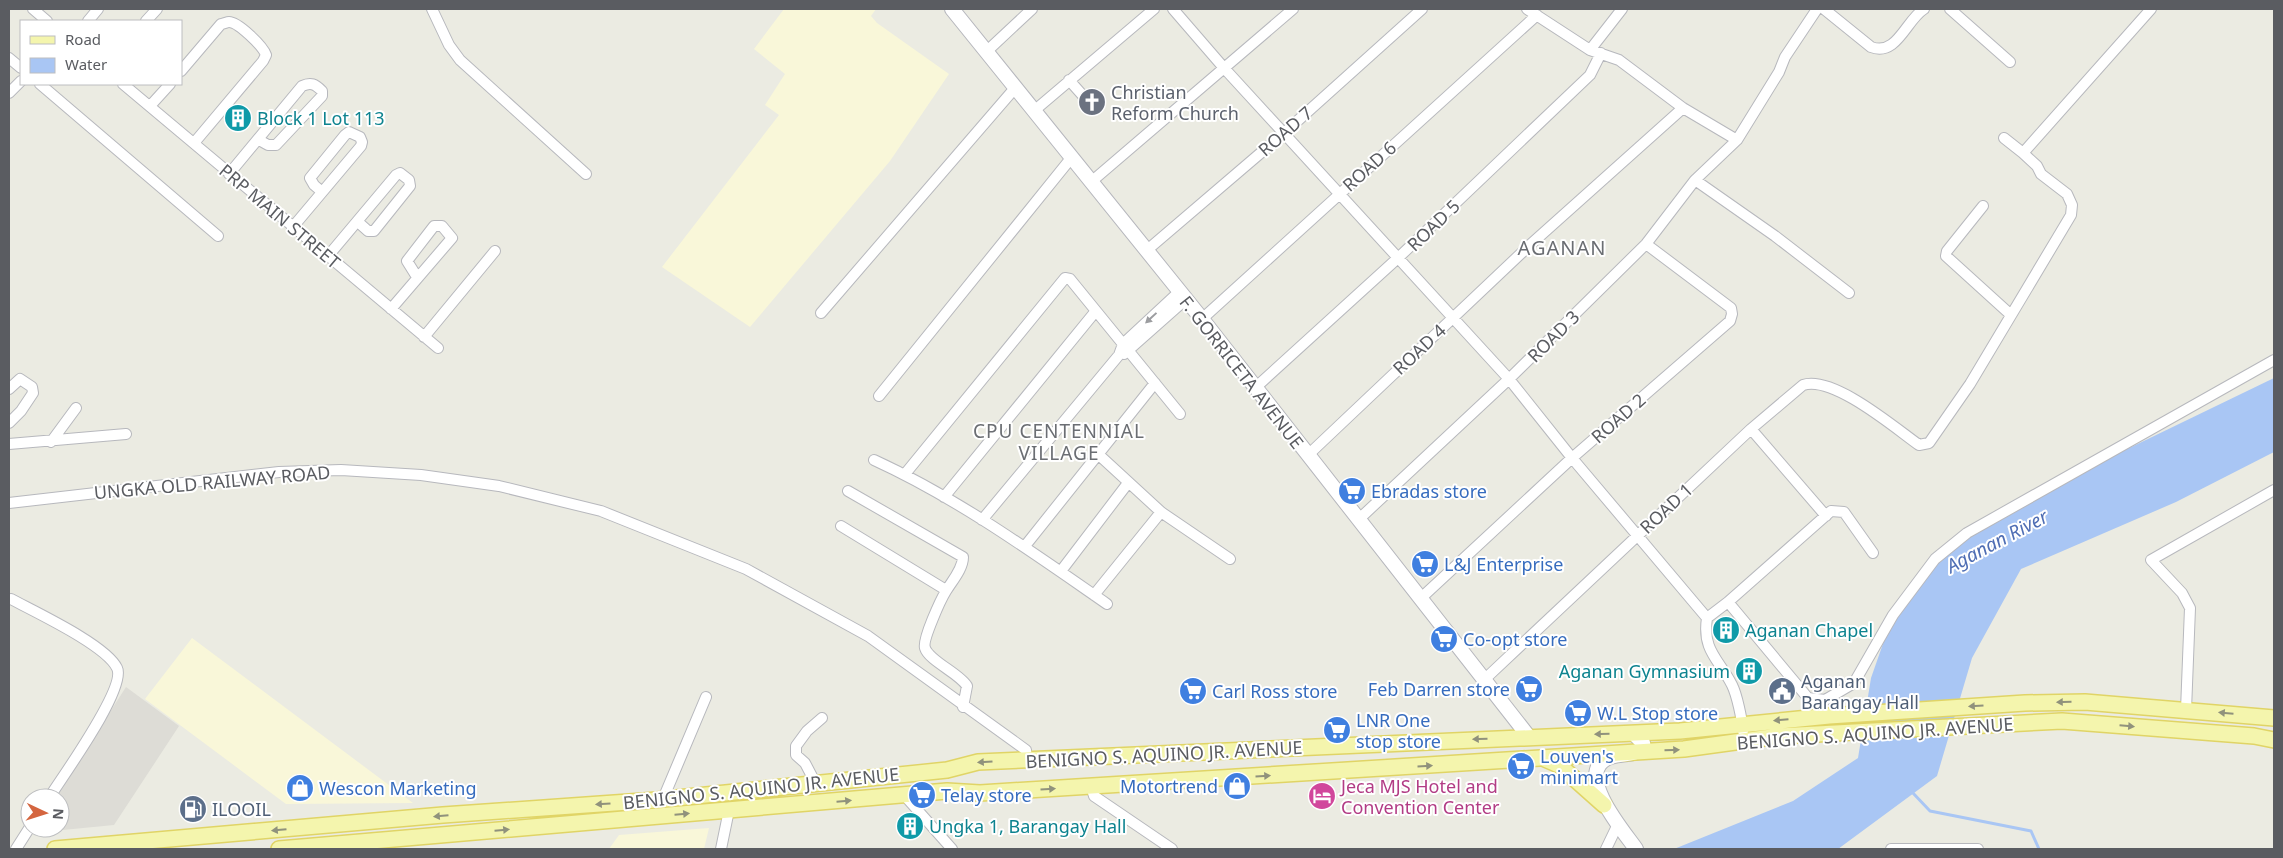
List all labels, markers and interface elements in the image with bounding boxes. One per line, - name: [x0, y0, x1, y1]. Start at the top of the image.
- legend: [20, 20, 182, 85]
- text: Road: [65, 29, 101, 49]
- text: Water: [65, 54, 107, 74]
- place label: Christian Reform Church: [1111, 80, 1239, 125]
- church icon: Christian Reform Church: [1077, 87, 1107, 117]
- street label: ROAD 7: [1253, 101, 1317, 161]
- building icon: Block 1 Lot 113: [223, 103, 253, 133]
- place label: Block 1 Lot 113: [257, 106, 385, 130]
- street label: ROAD 6: [1337, 135, 1401, 197]
- street label: PRP MAIN STREET: [214, 158, 346, 274]
- street label: ROAD 5: [1401, 194, 1465, 256]
- district label: AGANAN: [1518, 234, 1606, 261]
- street label: F. GORRICETA AVENUE: [1175, 290, 1309, 454]
- street label: ROAD 3: [1522, 305, 1584, 367]
- one-way arrow: [1146, 312, 1158, 324]
- street label: ROAD 4: [1387, 318, 1451, 380]
- street label: ROAD 2: [1586, 388, 1650, 448]
- district label: CPU CENTENNIAL VILLAGE: [973, 418, 1145, 466]
- street label: UNGKA OLD RAILWAY ROAD: [93, 460, 331, 504]
- supermarket icon: Ebradas store: [1337, 476, 1367, 506]
- street label: ROAD 1: [1634, 477, 1698, 539]
- place label: Ebradas store: [1371, 479, 1487, 503]
- water label: Aganan River: [1940, 503, 2054, 580]
- supermarket icon: L&J Enterprise: [1410, 549, 1440, 579]
- place label: L&J Enterprise: [1444, 552, 1563, 576]
- building icon: Aganan Chapel: [1711, 615, 1741, 645]
- place label: Aganan Chapel: [1745, 618, 1873, 642]
- supermarket icon: Co-opt store: [1429, 624, 1459, 654]
- place label: Co-opt store: [1463, 627, 1567, 651]
- building icon: Aganan Gymnasium: [1734, 656, 1764, 686]
- place label: Aganan Gymnasium: [1559, 659, 1730, 683]
- place label: Aganan Barangay Hall: [1801, 669, 1919, 714]
- supermarket icon: Feb Darren store: [1514, 674, 1544, 704]
- supermarket icon: Carl Ross store: [1178, 676, 1208, 706]
- public building icon: Aganan Barangay Hall: [1767, 676, 1797, 706]
- place label: Feb Darren store: [1368, 677, 1510, 701]
- place label: Carl Ross store: [1212, 679, 1337, 703]
- supermarket icon: W.L Stop store: [1563, 698, 1593, 728]
- one-way arrow: [2056, 698, 2072, 706]
- place label: W.L Stop store: [1597, 701, 1718, 725]
- one-way arrow: [1968, 703, 1984, 711]
- place label: LNR One stop store: [1356, 708, 1441, 753]
- one-way arrow: [2217, 709, 2233, 717]
- street label: BENIGNO S. AQUINO JR. AVENUE: [1736, 711, 2014, 755]
- supermarket icon: LNR One stop store: [1322, 715, 1352, 745]
- one-way arrow: [1773, 717, 1789, 725]
- one-way arrow: [2119, 722, 2135, 730]
- one-way arrow: [1593, 730, 1609, 738]
- street label: BENIGNO S. AQUINO JR. AVENUE: [1025, 735, 1303, 773]
- one-way arrow: [1472, 735, 1488, 743]
- place label: Louven's minimart: [1540, 744, 1619, 789]
- one-way arrow: [1664, 745, 1680, 753]
- supermarket icon: Louven's minimart: [1506, 751, 1536, 781]
- one-way arrow: [977, 758, 993, 766]
- one-way arrow: [1417, 761, 1433, 769]
- street label: BENIGNO S. AQUINO JR. AVENUE: [622, 762, 900, 814]
- shop icon: Motortrend: [1222, 771, 1252, 801]
- one-way arrow: [1255, 771, 1271, 779]
- shop icon: Wescon Marketing: [285, 773, 315, 803]
- place label: Motortrend: [1120, 774, 1218, 798]
- place label: Jeca MJS Hotel and Convention Center: [1339, 774, 1500, 819]
- place label: Wescon Marketing: [319, 776, 476, 800]
- supermarket icon: Telay store: [907, 780, 937, 810]
- hotel icon: Jeca MJS Hotel and Convention Center: [1307, 781, 1337, 811]
- place label: Telay store: [941, 783, 1032, 807]
- one-way arrow: [1041, 784, 1057, 792]
- north arrow: [20, 788, 70, 838]
- fuel station icon: ILOOIL: [178, 794, 208, 824]
- one-way arrow: [836, 796, 852, 804]
- place label: ILOOIL: [212, 797, 271, 821]
- one-way arrow: [594, 800, 610, 808]
- text: N: [49, 808, 68, 820]
- one-way arrow: [674, 810, 690, 818]
- building icon: Ungka 1, Barangay Hall: [895, 811, 925, 841]
- one-way arrow: [432, 812, 448, 820]
- place label: Ungka 1, Barangay Hall: [929, 814, 1126, 838]
- one-way arrow: [495, 825, 511, 833]
- one-way arrow: [271, 827, 287, 835]

